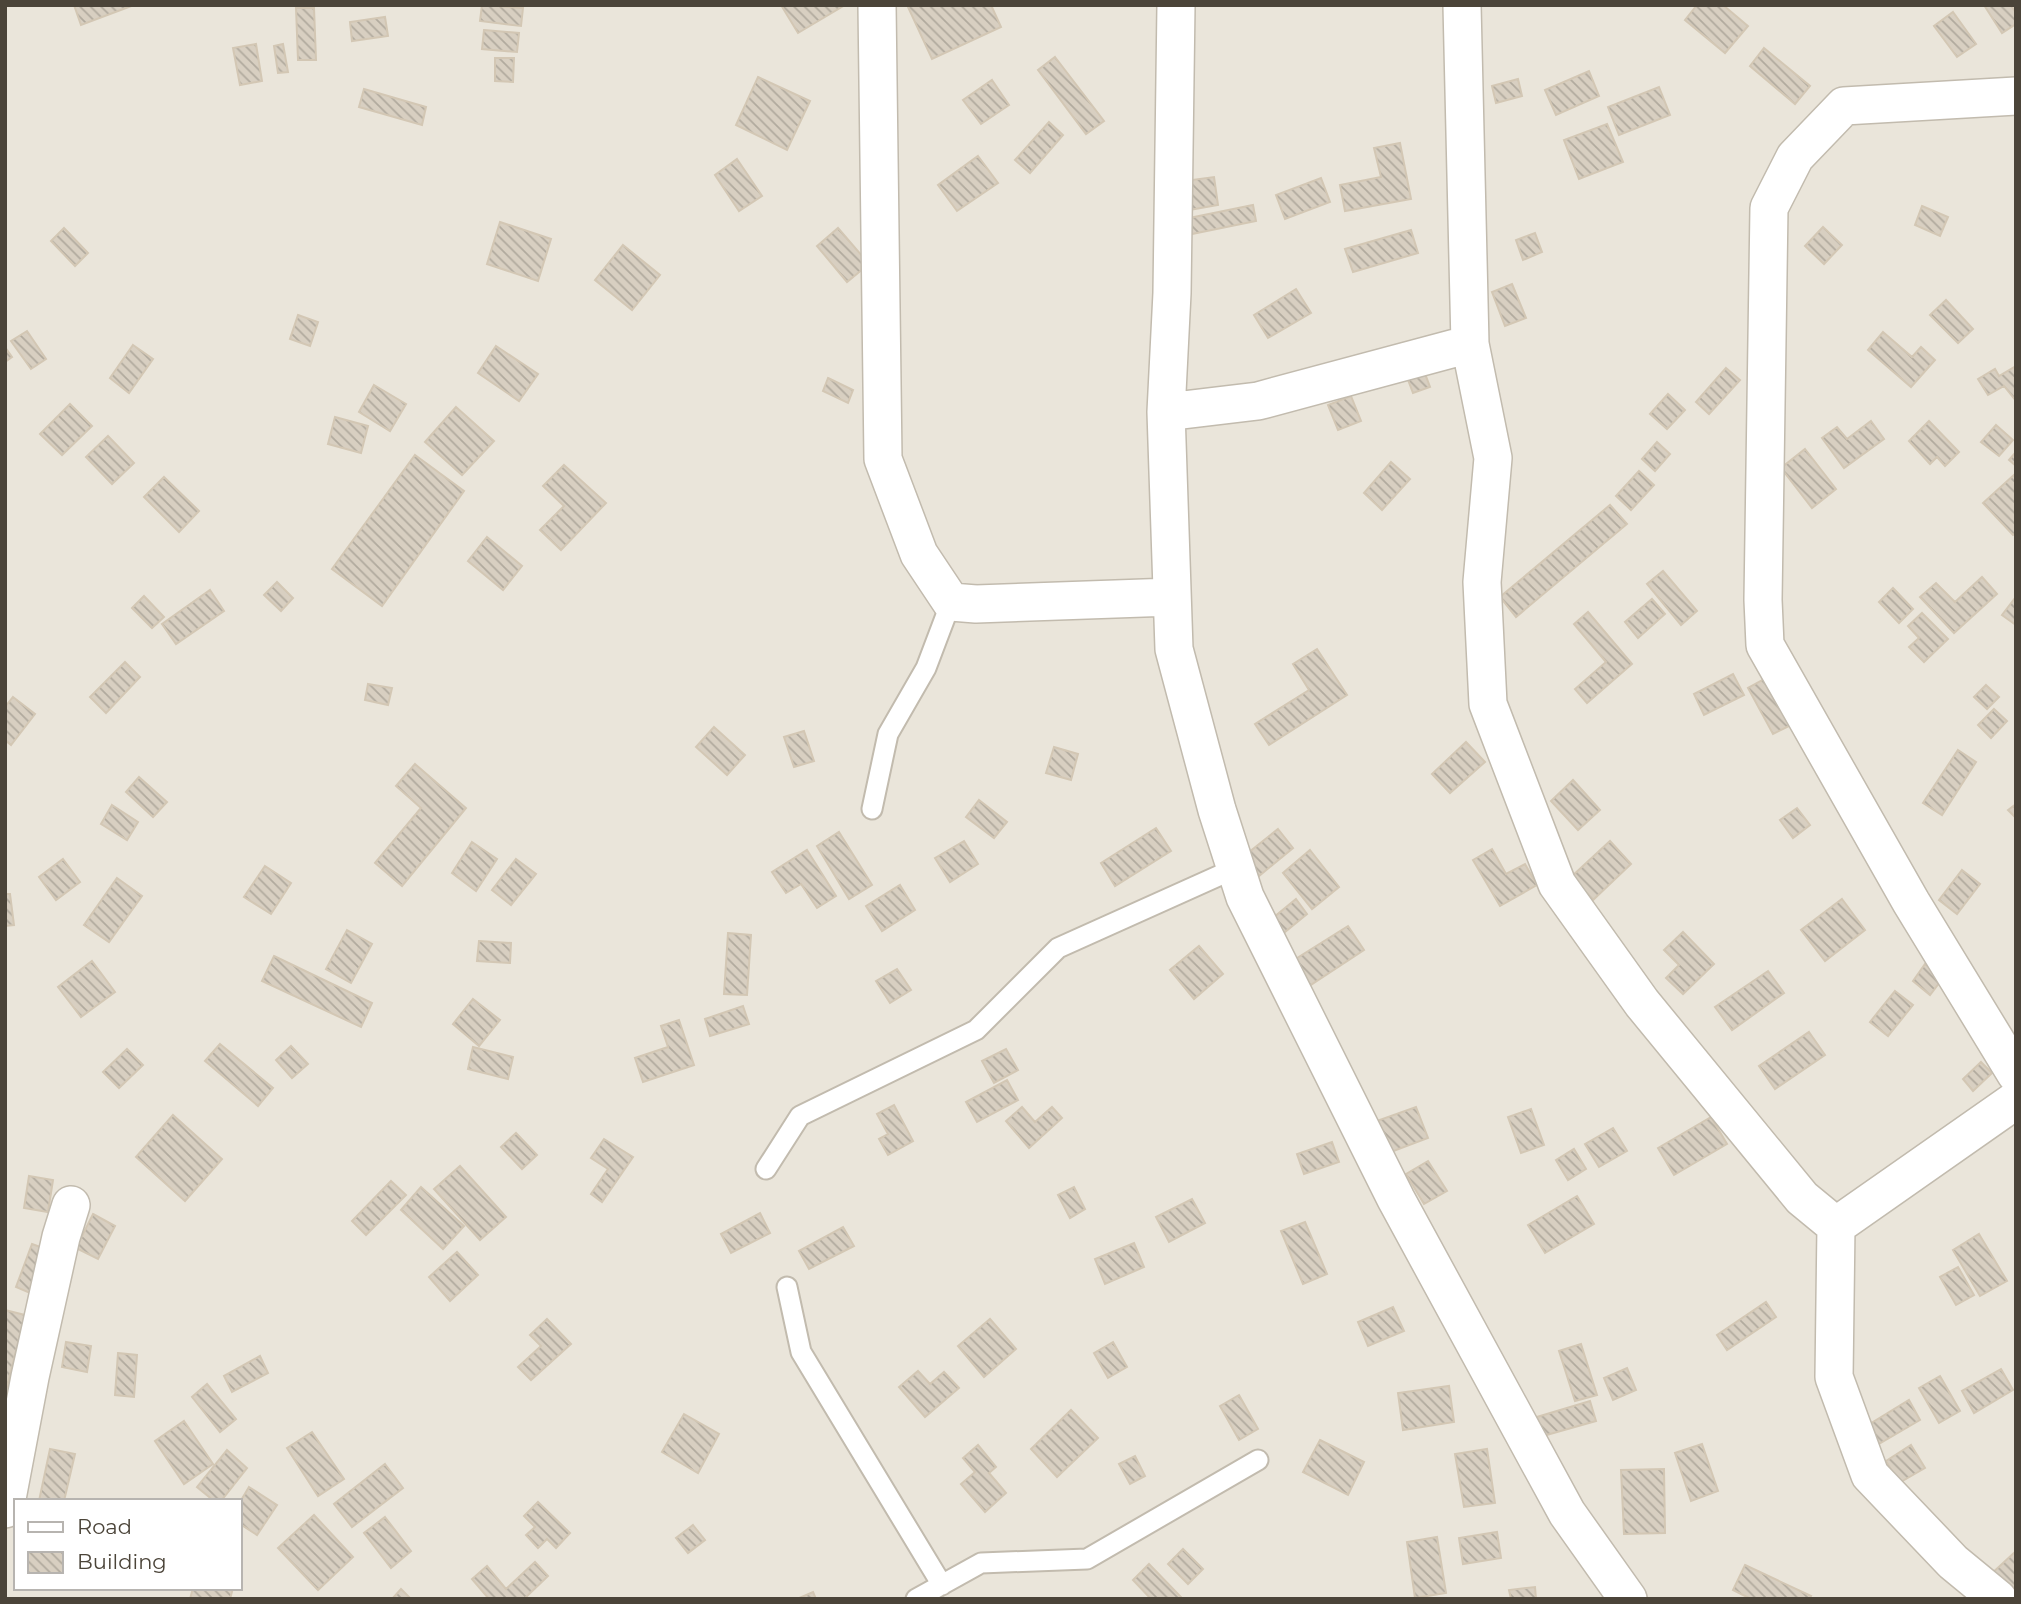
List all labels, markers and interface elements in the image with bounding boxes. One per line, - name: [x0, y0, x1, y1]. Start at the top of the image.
- legend: [14, 1499, 242, 1590]
- text: Road: [77, 1514, 132, 1539]
- text: Building: [77, 1549, 167, 1574]

